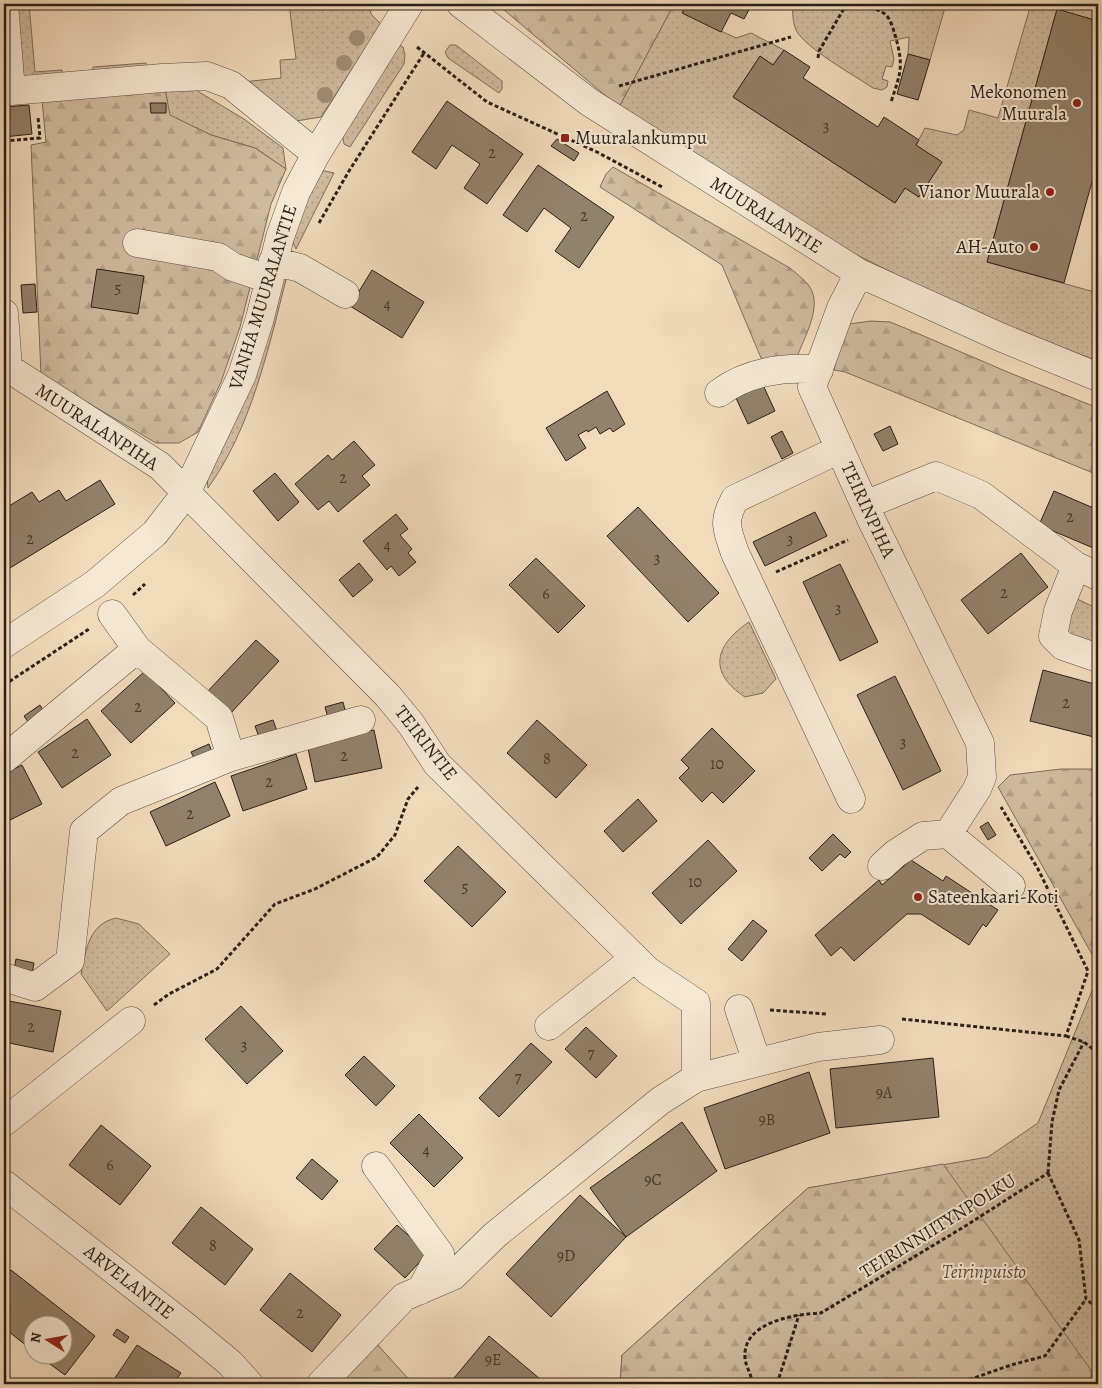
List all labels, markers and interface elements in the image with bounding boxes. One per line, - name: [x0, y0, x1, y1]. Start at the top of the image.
- place label: Mekonomen Muurala: [970, 79, 1067, 127]
- marker: Mekonomen Muurala: [1071, 97, 1083, 109]
- house number: 3: [823, 115, 829, 137]
- place label: Muuralankumpu: [575, 125, 708, 151]
- marker: Muuralankumpu: [559, 132, 571, 144]
- house number: 2: [488, 142, 496, 164]
- street label: MUURALANTIE: [705, 170, 827, 260]
- place label: Vianor Muurala: [917, 179, 1040, 205]
- marker: Vianor Muurala: [1044, 186, 1056, 198]
- street label: VANHA MUURALANTIE: [222, 201, 304, 394]
- house number: 2: [580, 205, 588, 227]
- place label: AH-Auto: [955, 234, 1024, 260]
- marker: AH-Auto: [1028, 241, 1040, 253]
- house number: 5: [115, 277, 122, 299]
- house number: 4: [383, 293, 391, 315]
- street label: MUURALANPIHA: [30, 377, 164, 477]
- street label: TEIRINPIHA: [834, 458, 902, 563]
- house number: 2: [339, 467, 347, 489]
- house number: 2: [1066, 506, 1074, 528]
- house number: 2: [26, 528, 34, 550]
- house number: 3: [787, 528, 793, 550]
- house number: 4: [383, 534, 391, 556]
- house number: 3: [654, 547, 660, 569]
- house number: 2: [1000, 582, 1008, 604]
- house number: 6: [542, 583, 550, 605]
- house number: 3: [835, 597, 841, 619]
- house number: 2: [1062, 692, 1070, 714]
- house number: 2: [134, 696, 142, 718]
- street label: TEIRINTIE: [388, 700, 464, 786]
- house number: 3: [900, 731, 906, 753]
- house number: 2: [71, 742, 79, 764]
- house number: 2: [340, 745, 348, 767]
- house number: 8: [543, 748, 551, 770]
- house number: 10: [710, 753, 724, 775]
- house number: 2: [265, 771, 273, 793]
- house number: 2: [186, 803, 194, 825]
- house number: 10: [688, 871, 702, 893]
- house number: 5: [462, 876, 469, 898]
- place label: Sateenkaari-Koti: [928, 884, 1059, 910]
- marker: Sateenkaari-Koti: [912, 891, 924, 903]
- house number: 2: [27, 1016, 35, 1038]
- house number: 3: [241, 1034, 247, 1056]
- house number: 7: [588, 1042, 595, 1064]
- house number: 7: [515, 1066, 522, 1088]
- house number: 9A: [876, 1082, 893, 1104]
- house number: 9B: [759, 1109, 775, 1131]
- house number: 4: [422, 1139, 430, 1161]
- house number: 6: [106, 1154, 114, 1176]
- street label: TEIRINNIITYNPOLKU: [855, 1167, 1021, 1285]
- house number: 9C: [644, 1169, 662, 1191]
- house number: 8: [209, 1235, 217, 1257]
- street label: ARVELANTIE: [78, 1238, 180, 1325]
- house number: 9D: [557, 1245, 575, 1267]
- park label: Teirinpuisto: [942, 1259, 1026, 1285]
- house number: 2: [296, 1302, 304, 1324]
- north arrow: [22, 1316, 72, 1366]
- text: N: [25, 1331, 46, 1344]
- house number: 9E: [485, 1349, 501, 1371]

